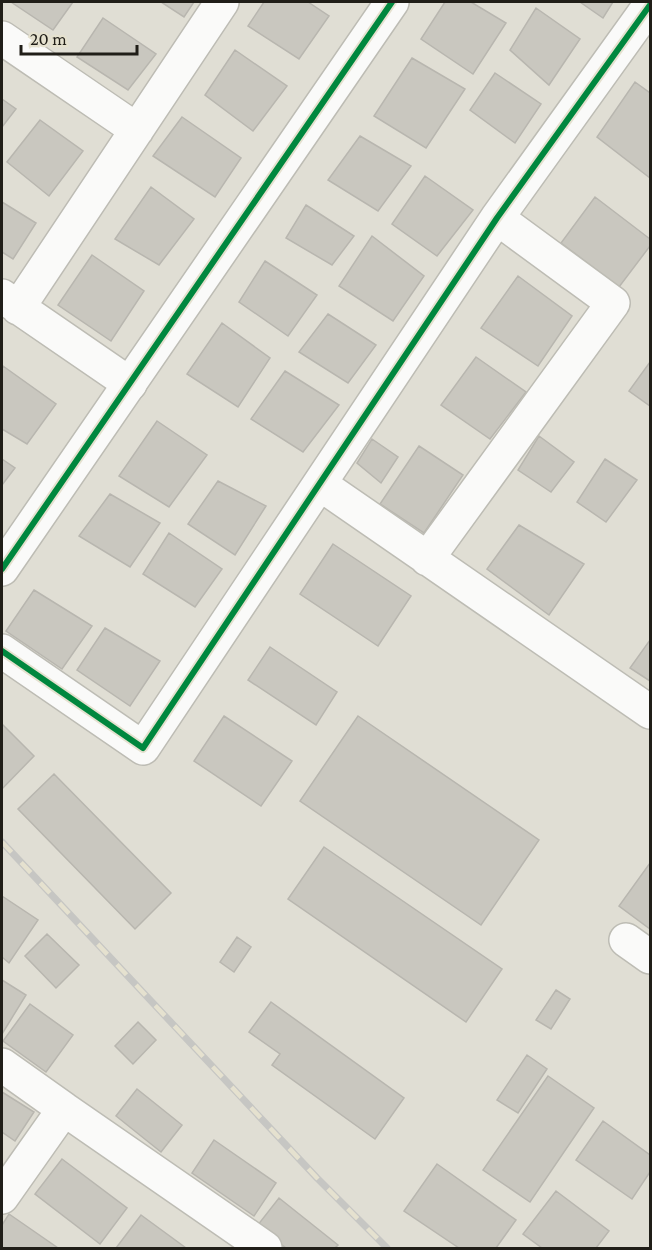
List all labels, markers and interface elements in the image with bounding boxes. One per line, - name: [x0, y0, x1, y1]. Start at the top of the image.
- scale bar: [21, 18, 136, 56]
- text: 20 m: [30, 29, 67, 49]

